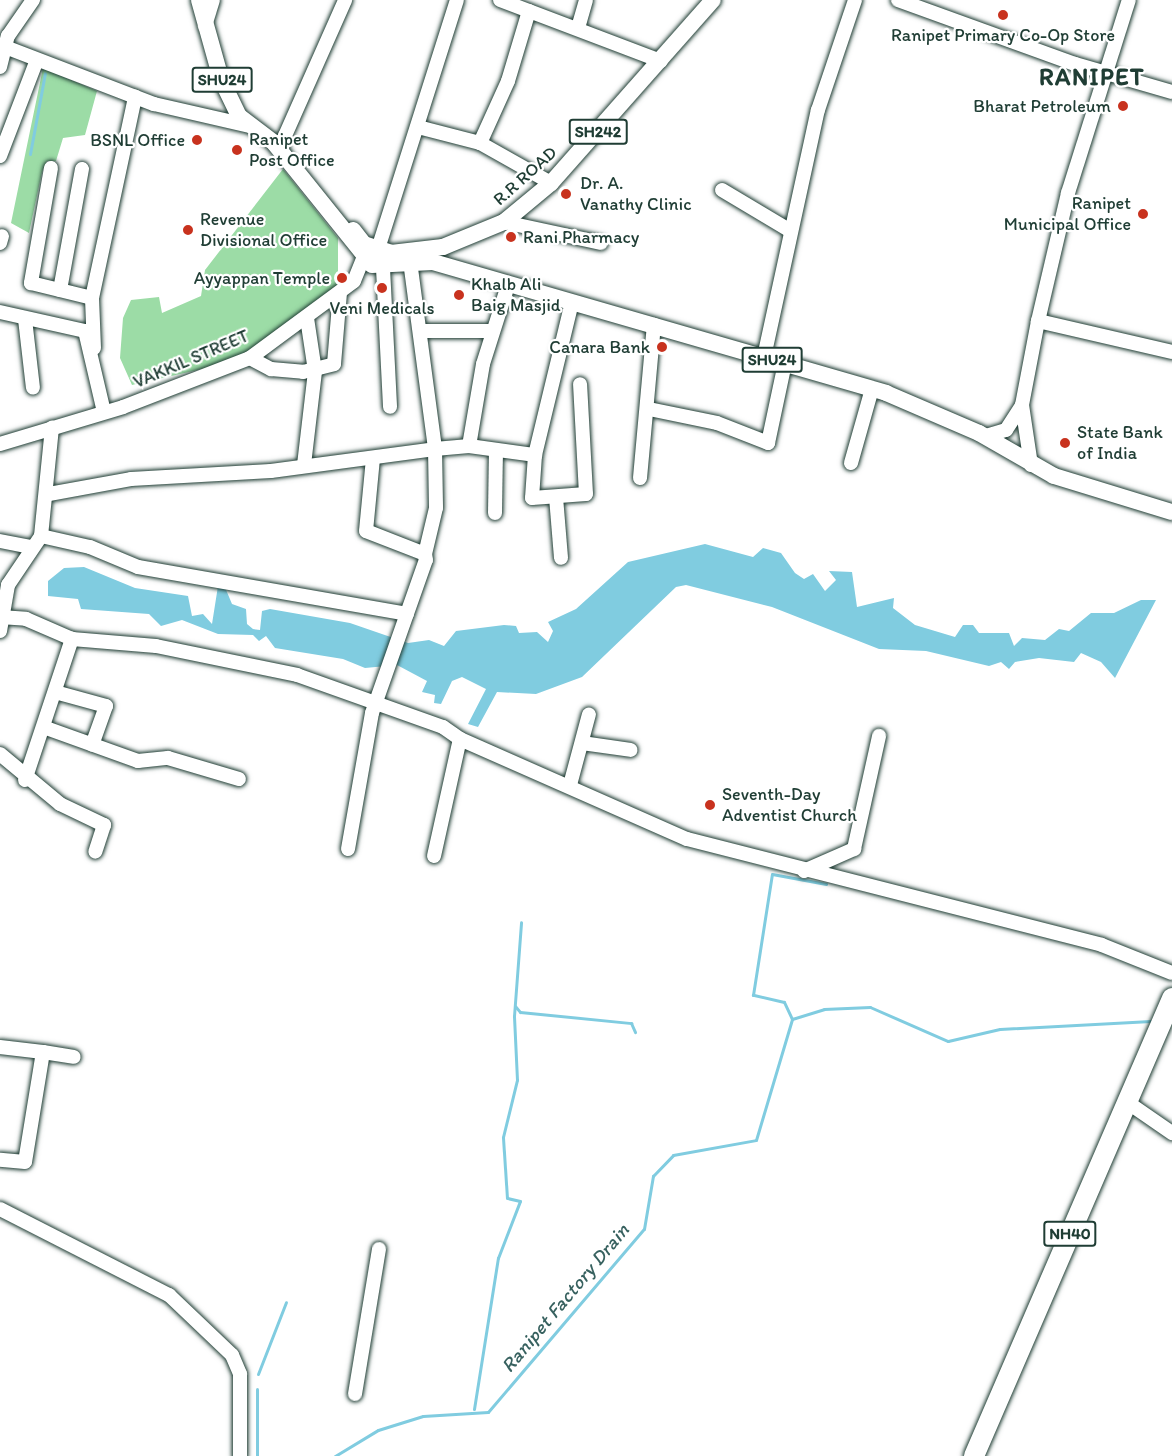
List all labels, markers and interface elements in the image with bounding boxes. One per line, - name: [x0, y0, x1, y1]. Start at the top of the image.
- marker: Ranipet Primary Co-Op Store: [996, 8, 1010, 22]
- place label: Ranipet Primary Co-Op Store: [891, 24, 1115, 46]
- district label: RANIPET: [1040, 63, 1144, 91]
- road number: SHU24: [190, 67, 254, 93]
- place label: Bharat Petroleum: [974, 95, 1111, 117]
- marker: Bharat Petroleum: [1116, 99, 1130, 113]
- road number: SH242: [568, 119, 628, 145]
- place label: BSNL Office: [90, 129, 185, 151]
- place label: Ranipet Post Office: [249, 129, 335, 172]
- marker: BSNL Office: [190, 133, 204, 147]
- street label: R.R ROAD: [489, 142, 561, 210]
- marker: Ranipet Post Office: [230, 143, 244, 157]
- place label: Dr. A. Vanathy Clinic: [580, 173, 691, 216]
- marker: Dr. A. Vanathy Clinic: [557, 185, 575, 203]
- place label: Ranipet Municipal Office: [1004, 193, 1131, 236]
- marker: Ranipet Municipal Office: [1136, 207, 1150, 221]
- place label: Revenue Divisional Office: [200, 209, 327, 252]
- marker: Revenue Divisional Office: [181, 223, 195, 237]
- place label: Rani Pharmacy: [523, 226, 639, 248]
- marker: Rani Pharmacy: [504, 230, 518, 244]
- place label: Ayyappan Temple: [196, 267, 330, 289]
- marker: Ayyappan Temple: [335, 271, 349, 285]
- place label: Khalb Ali Baig Masjid: [471, 274, 560, 316]
- marker: Veni Medicals: [375, 281, 389, 295]
- marker: Khalb Ali Baig Masjid: [452, 288, 466, 302]
- place label: Veni Medicals: [329, 297, 435, 319]
- street label: VAKKIL STREET: [130, 325, 252, 393]
- place label: Canara Bank: [549, 336, 650, 358]
- marker: Canara Bank: [655, 340, 669, 354]
- road number: SHU24: [740, 347, 804, 373]
- place label: State Bank of India: [1077, 422, 1163, 464]
- marker: State Bank of India: [1058, 436, 1072, 450]
- place label: Seventh-Day Adventist Church: [722, 784, 857, 826]
- marker: Seventh-Day Adventist Church: [703, 798, 717, 812]
- water label: Ranipet Factory Drain: [496, 1219, 634, 1377]
- road number: NH40: [1043, 1221, 1097, 1247]

